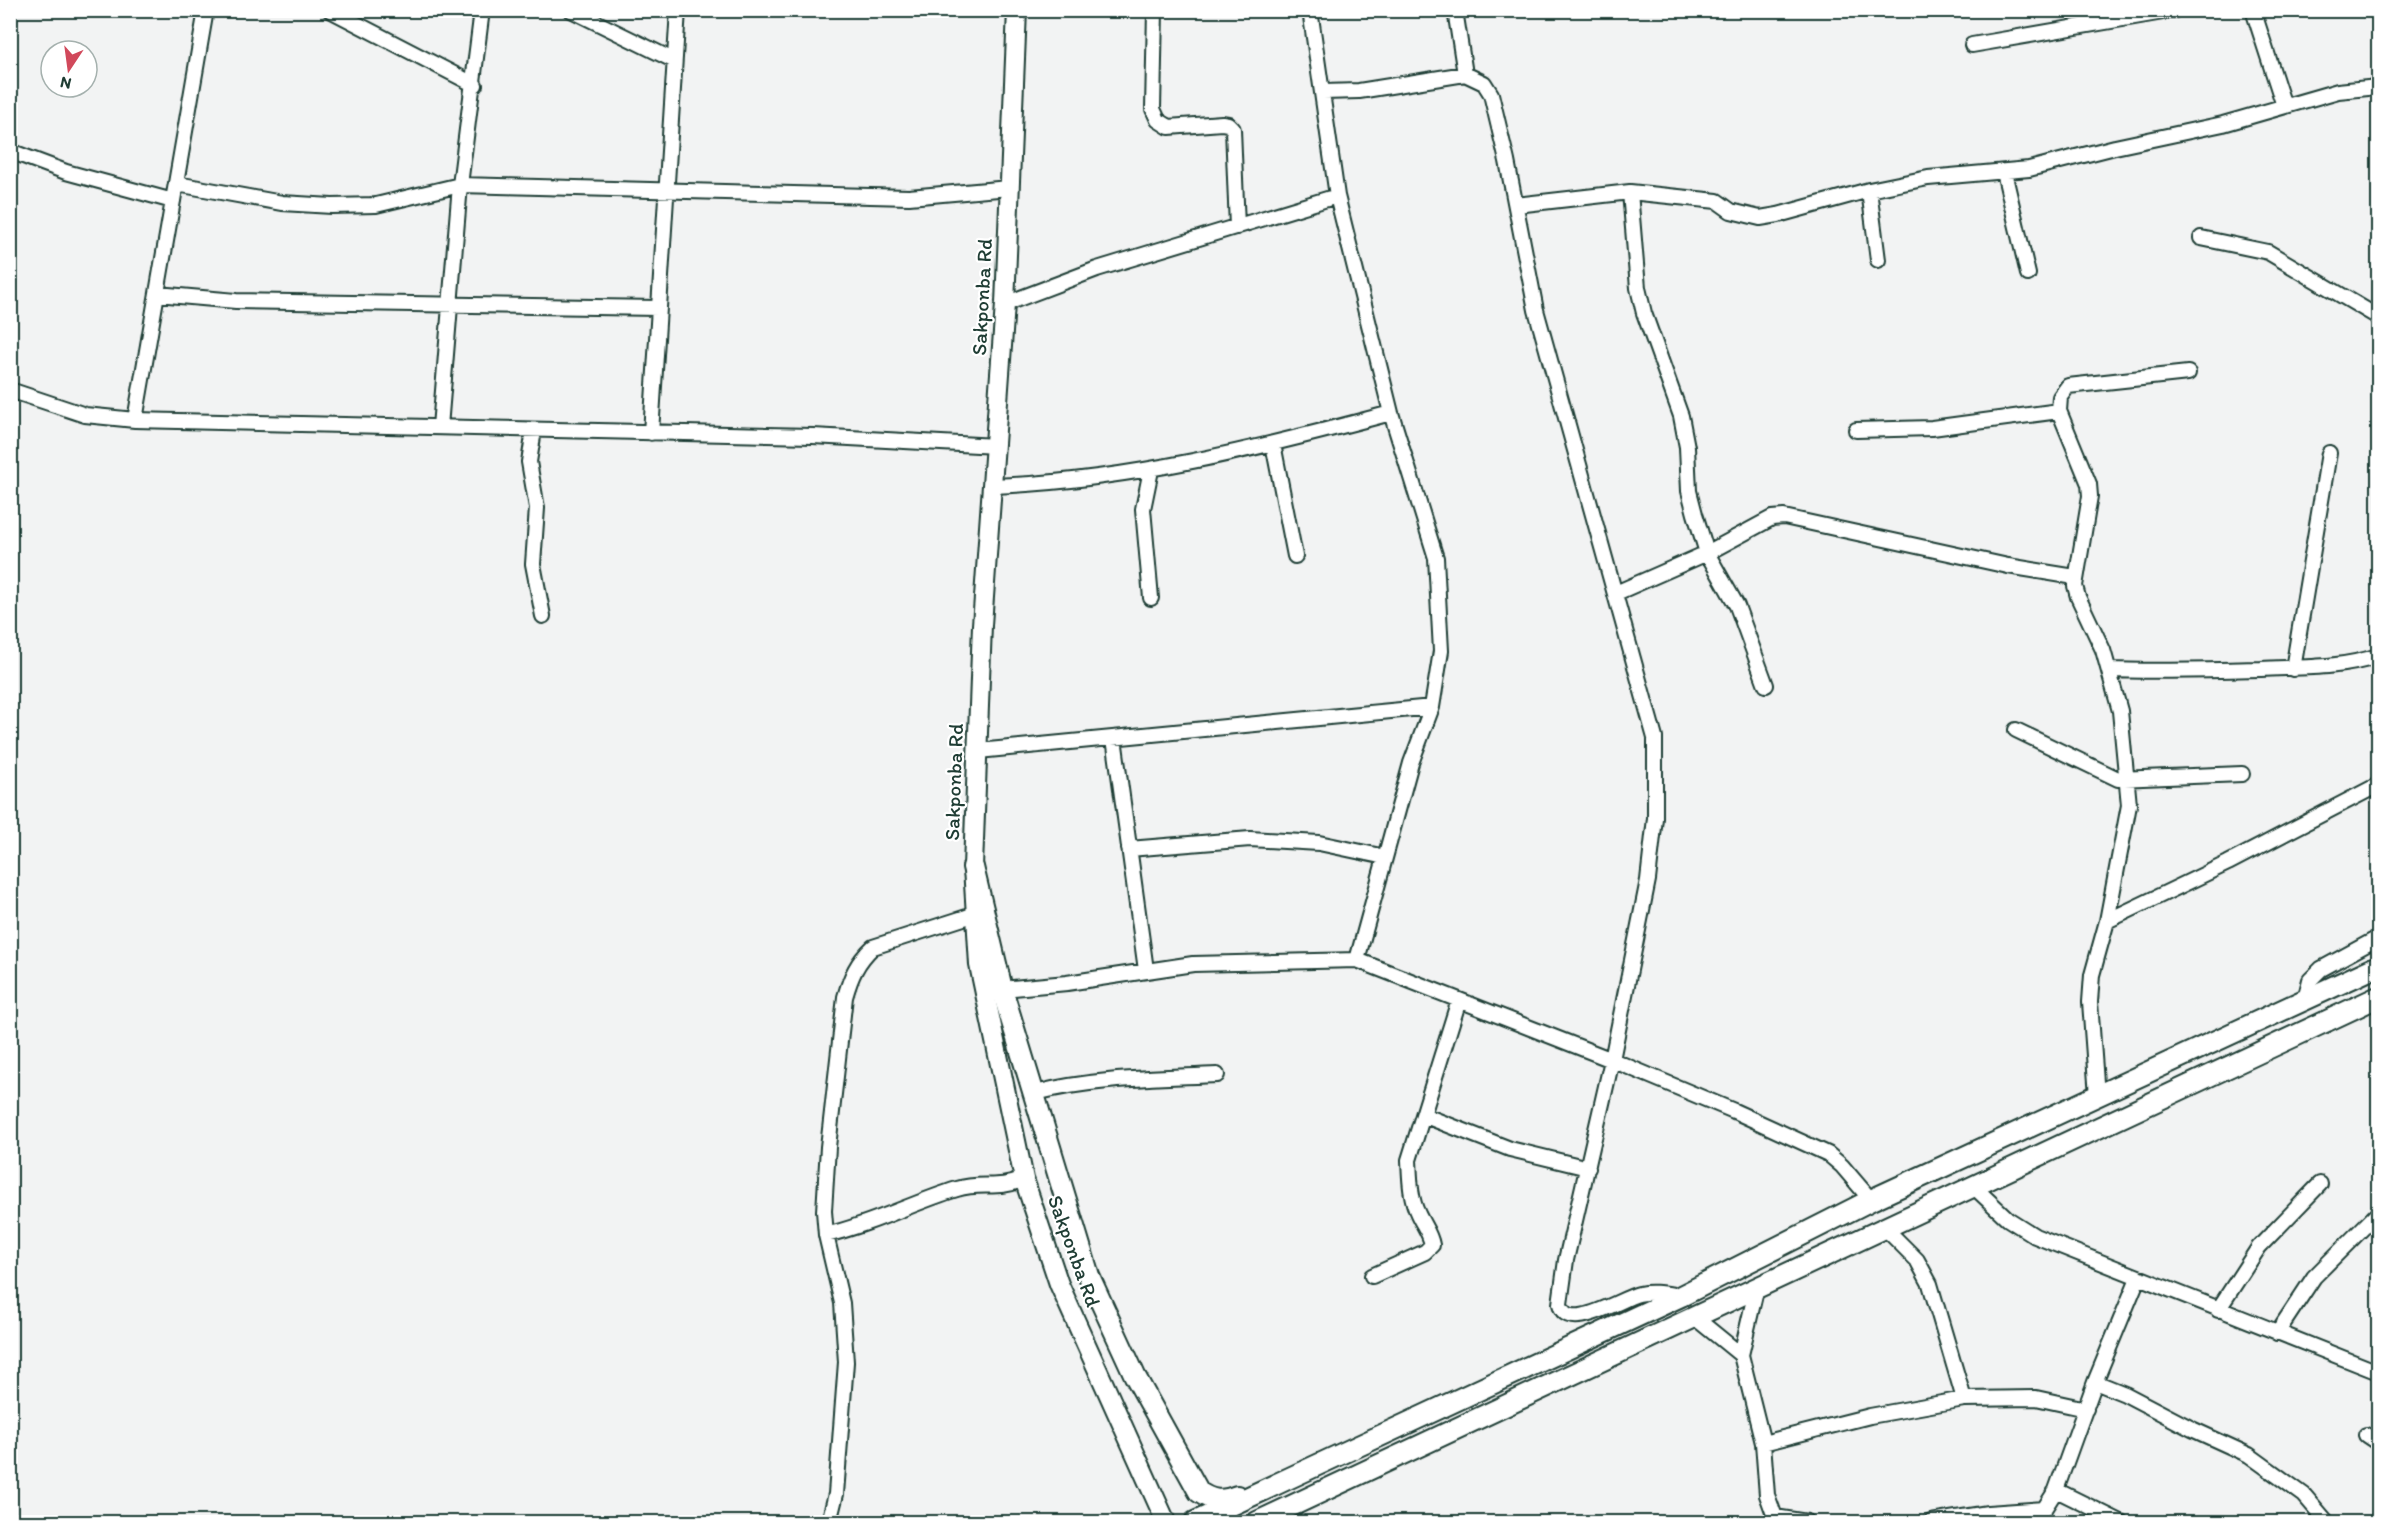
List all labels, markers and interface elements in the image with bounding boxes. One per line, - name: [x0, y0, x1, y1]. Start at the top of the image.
- north arrow: [39, 39, 99, 99]
- text: N: [58, 73, 73, 94]
- street label: Sakponba Rd: [966, 238, 997, 356]
- street label: Sakponba Rd: [939, 723, 968, 841]
- street label: Sakponba Rd: [1043, 1192, 1106, 1310]

